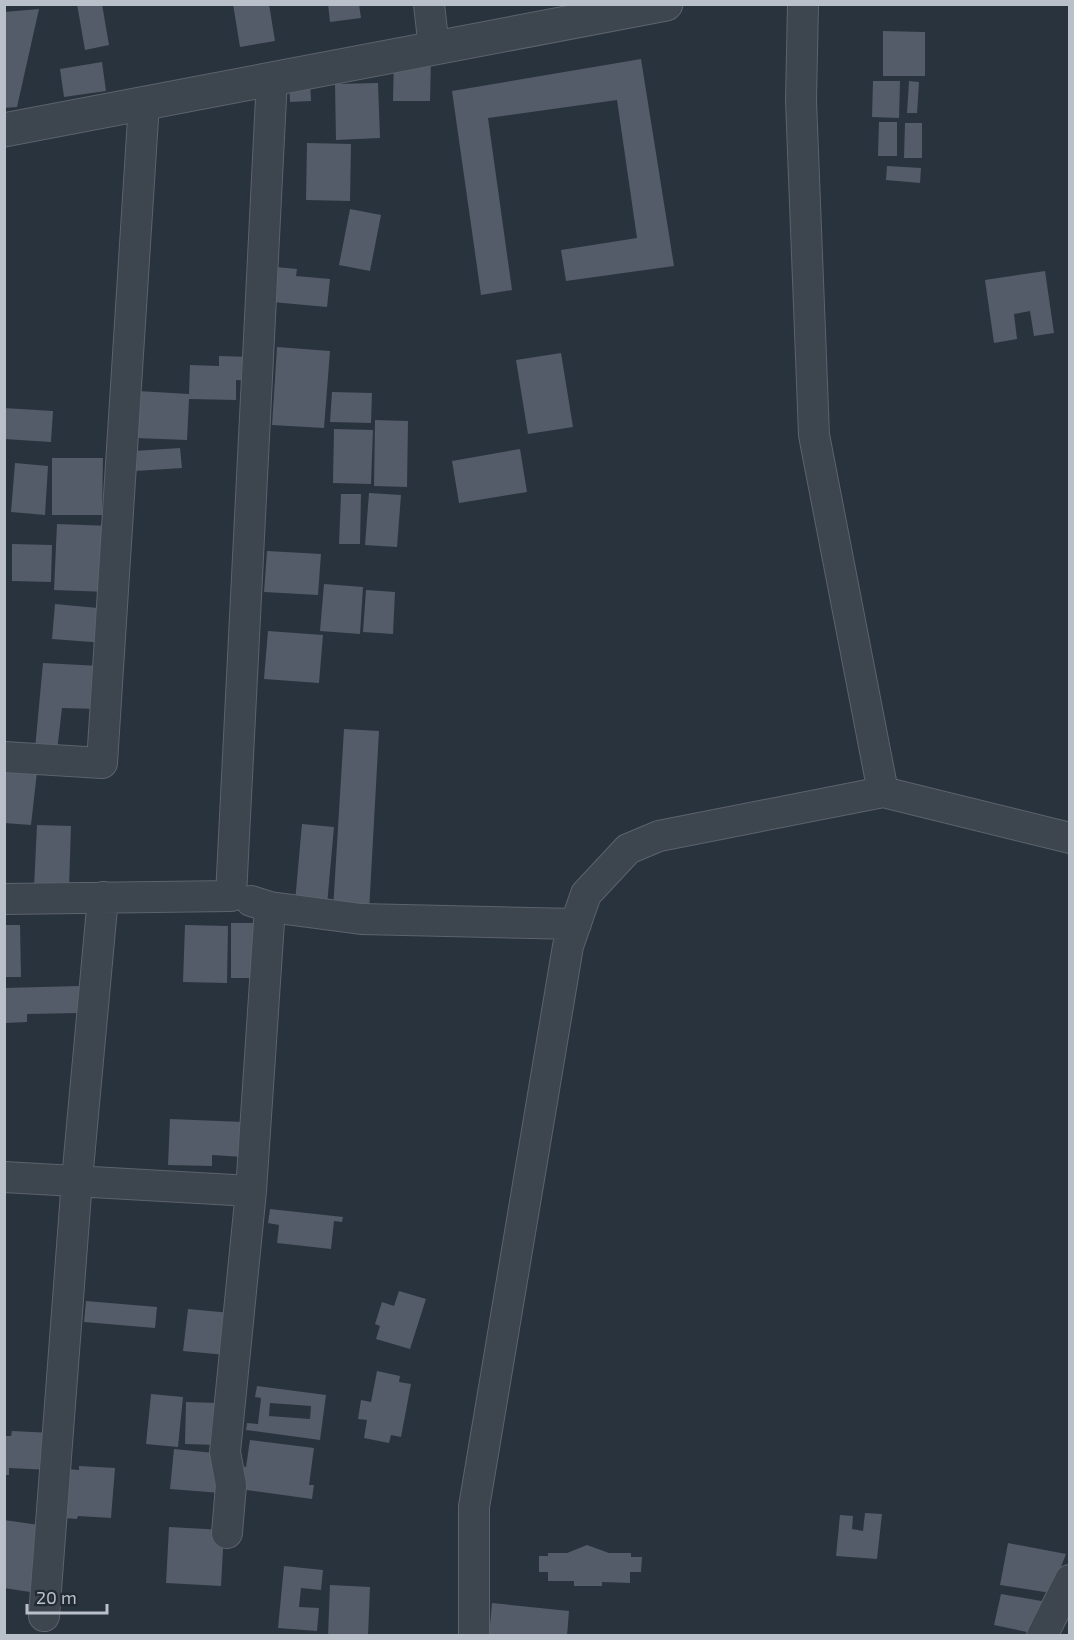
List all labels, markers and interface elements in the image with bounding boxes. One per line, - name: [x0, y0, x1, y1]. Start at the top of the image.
- scale bar: [27, 1577, 106, 1615]
- text: 20 m: [36, 1586, 77, 1608]

